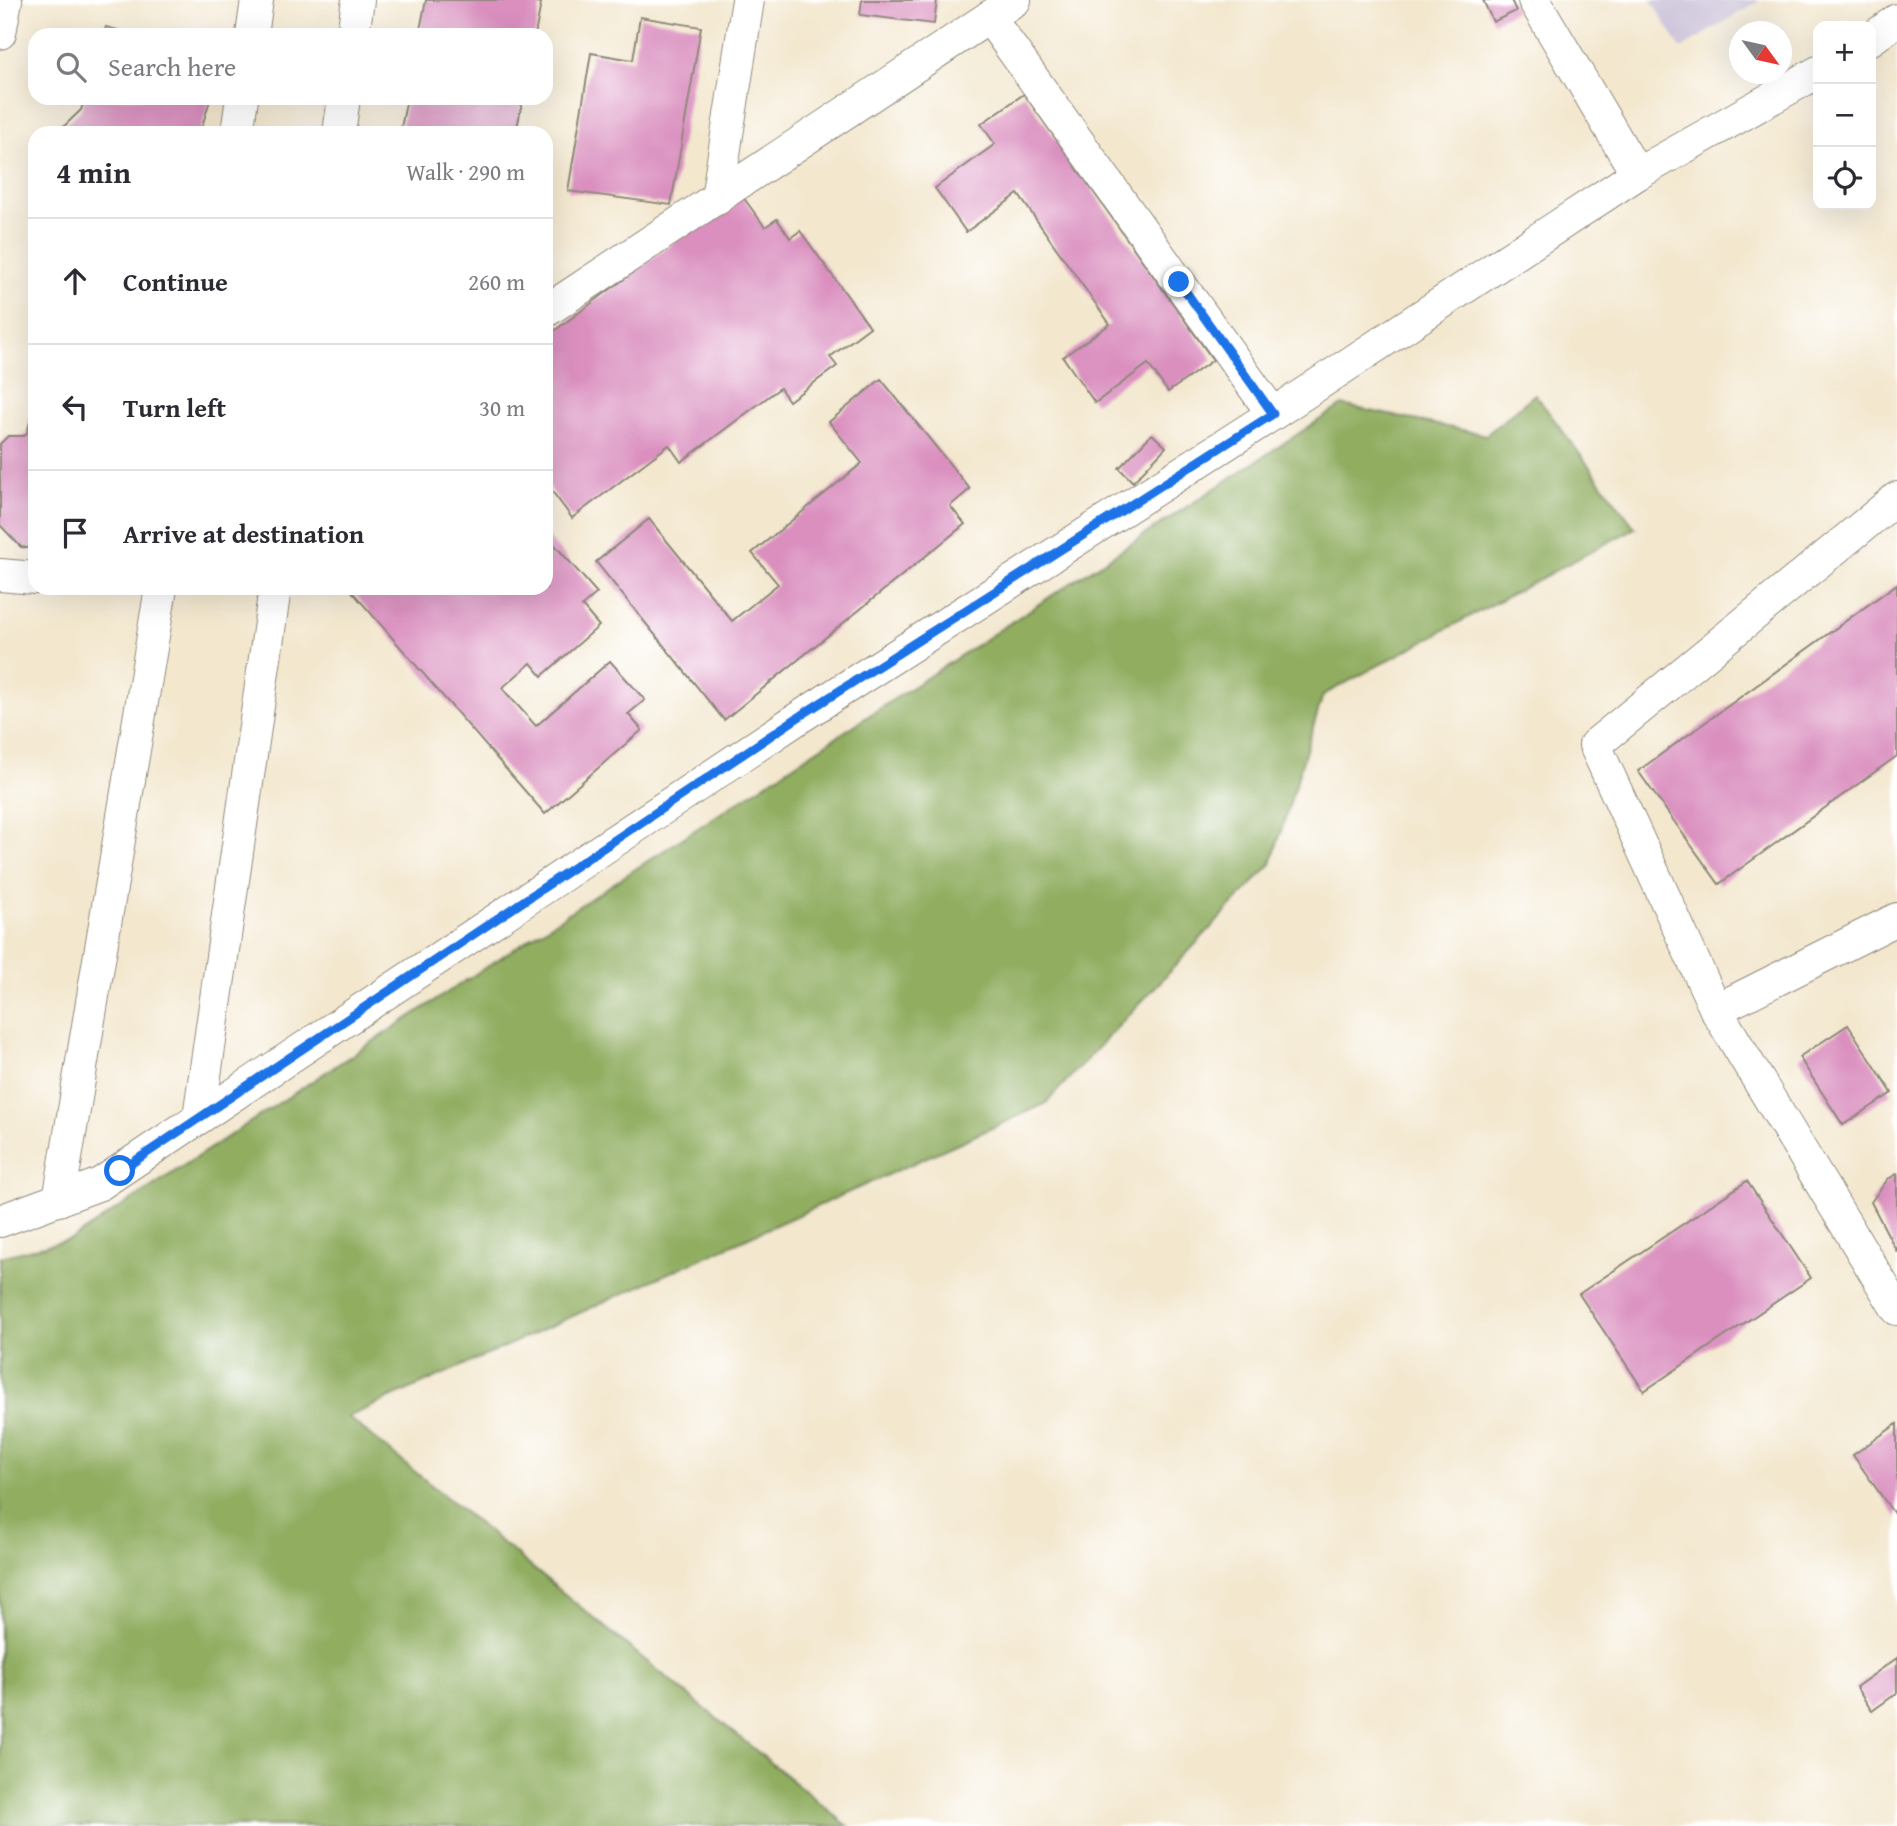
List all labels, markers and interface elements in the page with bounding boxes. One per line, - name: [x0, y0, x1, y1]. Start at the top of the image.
- north arrow: [1729, 21, 1792, 84]
- map controls: [1813, 21, 1876, 210]
- button: +: [1813, 21, 1876, 84]
- search box: [28, 28, 553, 105]
- text: Search here: [108, 47, 236, 86]
- icon: search: [52, 48, 90, 86]
- button: −: [1813, 84, 1876, 147]
- button: locate: [1813, 147, 1876, 210]
- text: 4 min: [56, 150, 131, 194]
- text: Walk · 290 m: [406, 155, 525, 188]
- icon: ahead: [56, 262, 94, 300]
- text: Continue: [123, 262, 228, 301]
- text: 260 m: [468, 265, 525, 298]
- route end: [1163, 266, 1194, 297]
- icon: left: [56, 388, 94, 426]
- text: Turn left: [123, 388, 226, 427]
- text: 30 m: [479, 391, 525, 424]
- icon: arrive: [56, 514, 94, 552]
- text: Arrive at destination: [123, 514, 364, 553]
- route start: [104, 1155, 135, 1186]

